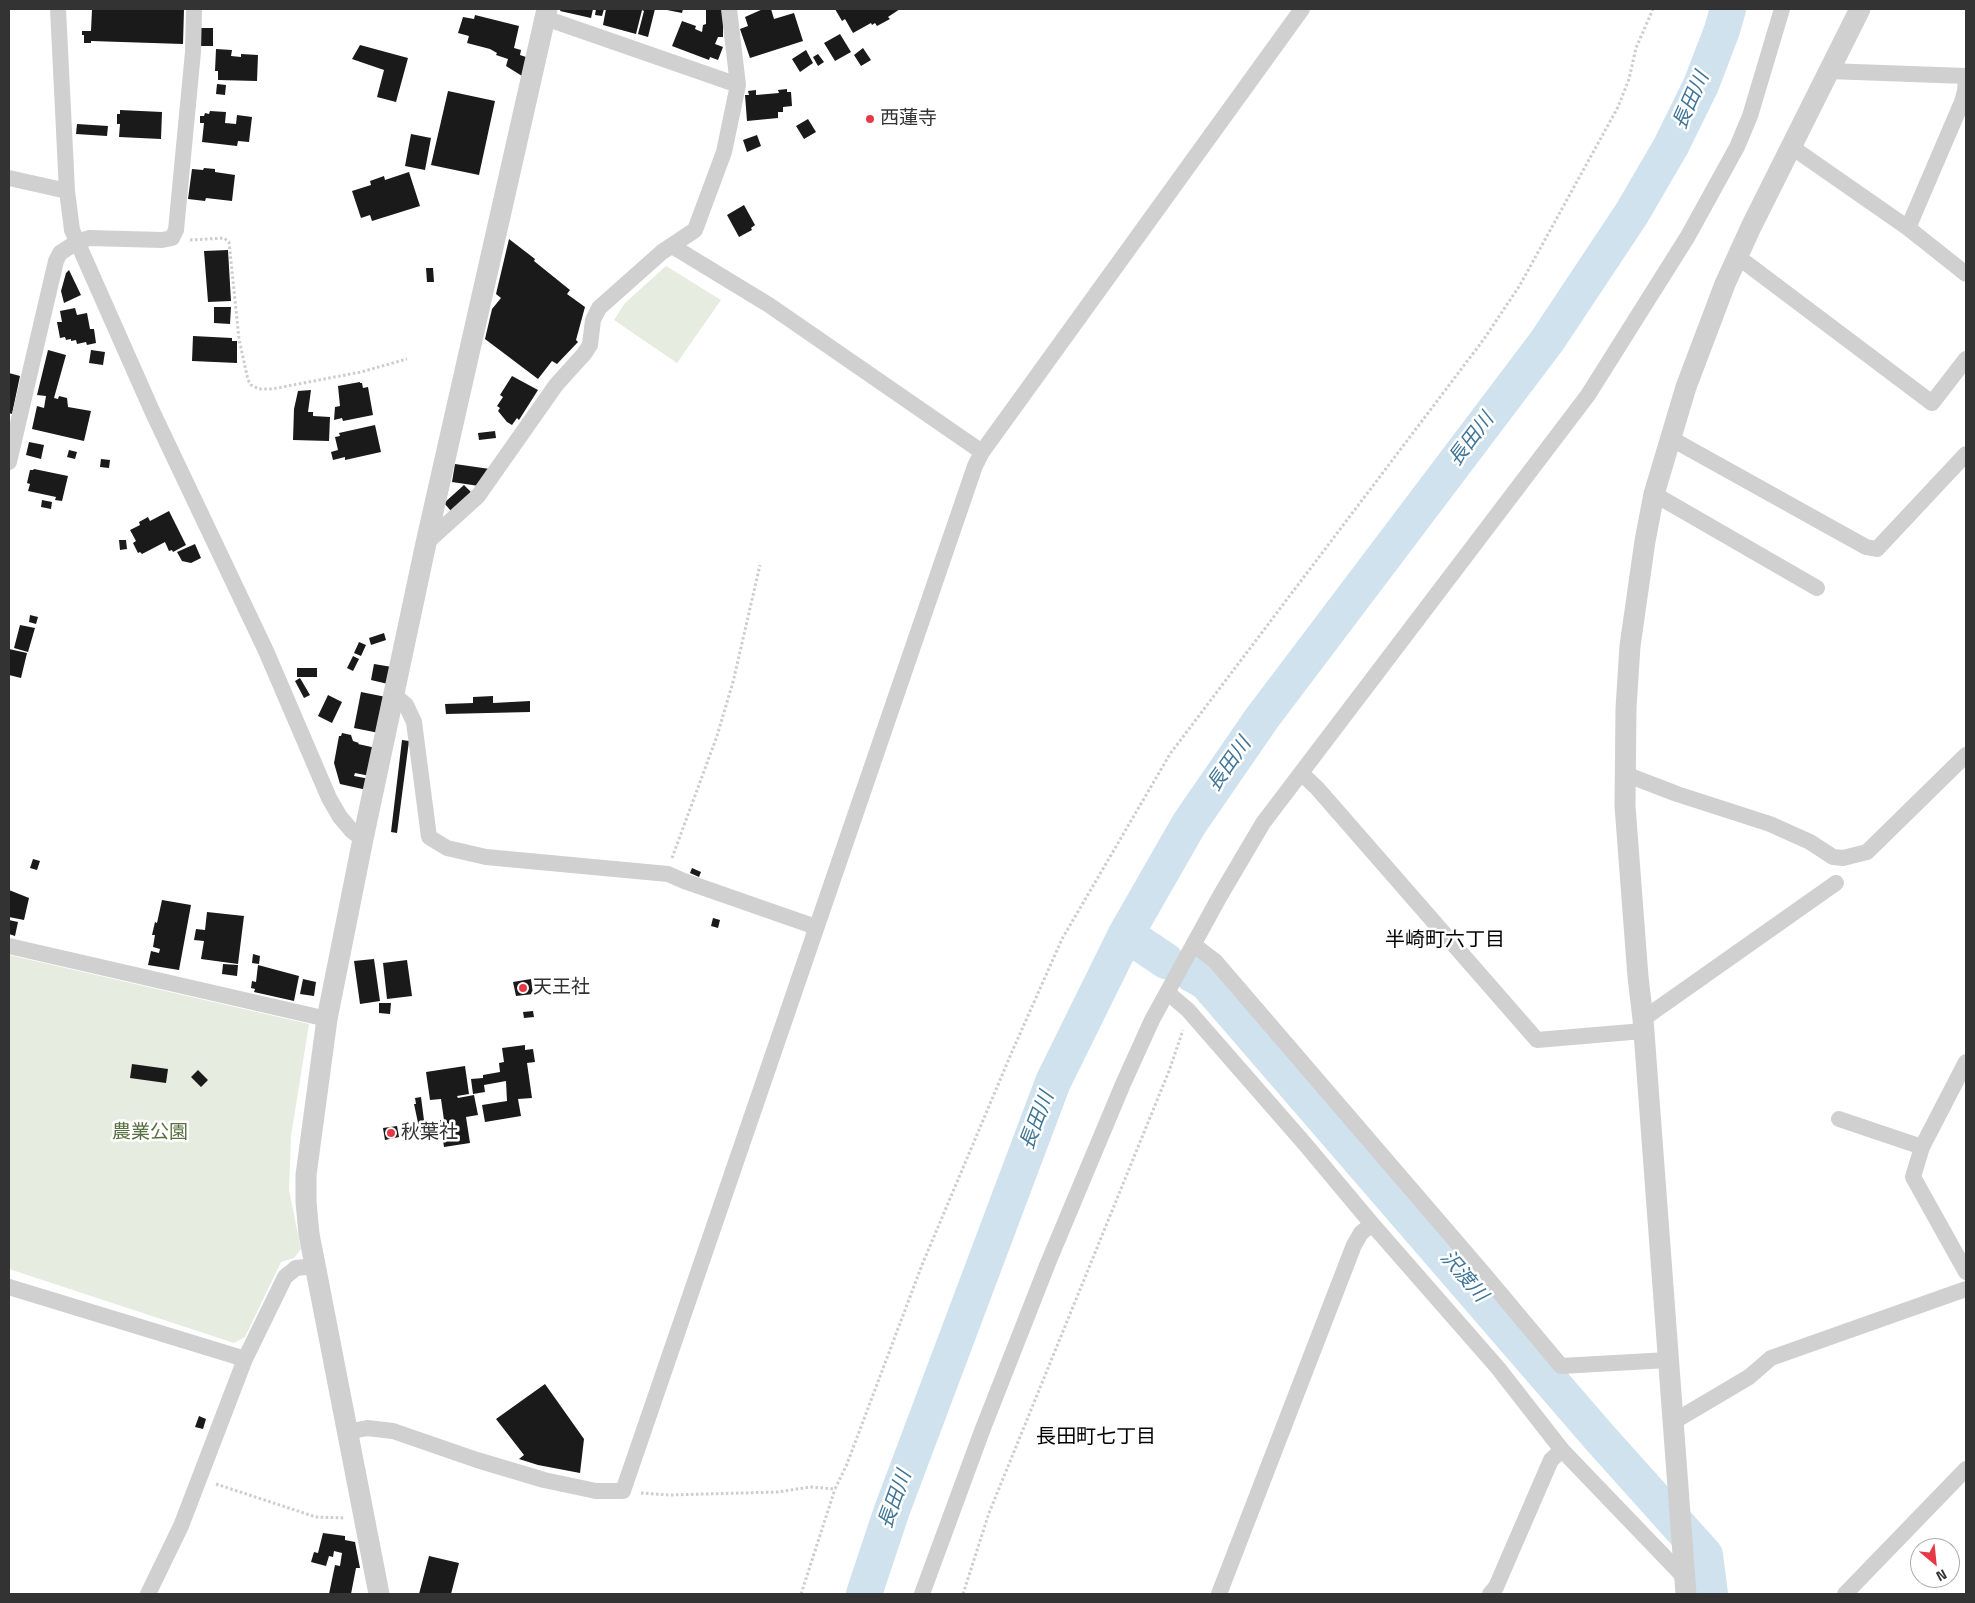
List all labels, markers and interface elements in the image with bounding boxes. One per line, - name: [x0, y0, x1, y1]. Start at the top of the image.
- water label: 長田川: [1669, 69, 1715, 133]
- place label: 西蓮寺: [880, 108, 937, 130]
- marker: 西蓮寺: [864, 113, 876, 125]
- water label: 長田川: [1444, 409, 1500, 471]
- water label: 長田川: [1203, 734, 1257, 796]
- district label: 半崎町六丁目: [1385, 929, 1505, 953]
- place label: 天王社: [533, 977, 590, 999]
- marker: 天王社: [517, 982, 529, 994]
- water label: 長田川: [1016, 1089, 1060, 1153]
- park label: 農業公園: [112, 1122, 188, 1144]
- place label: 秋葉社: [401, 1122, 458, 1144]
- marker: 秋葉社: [385, 1127, 397, 1139]
- water label: 沢渡川: [1434, 1246, 1492, 1308]
- district label: 長田町七丁目: [1036, 1426, 1156, 1450]
- water label: 長田川: [874, 1468, 918, 1532]
- north arrow: [1910, 1538, 1960, 1588]
- text: N: [1933, 1564, 1951, 1587]

